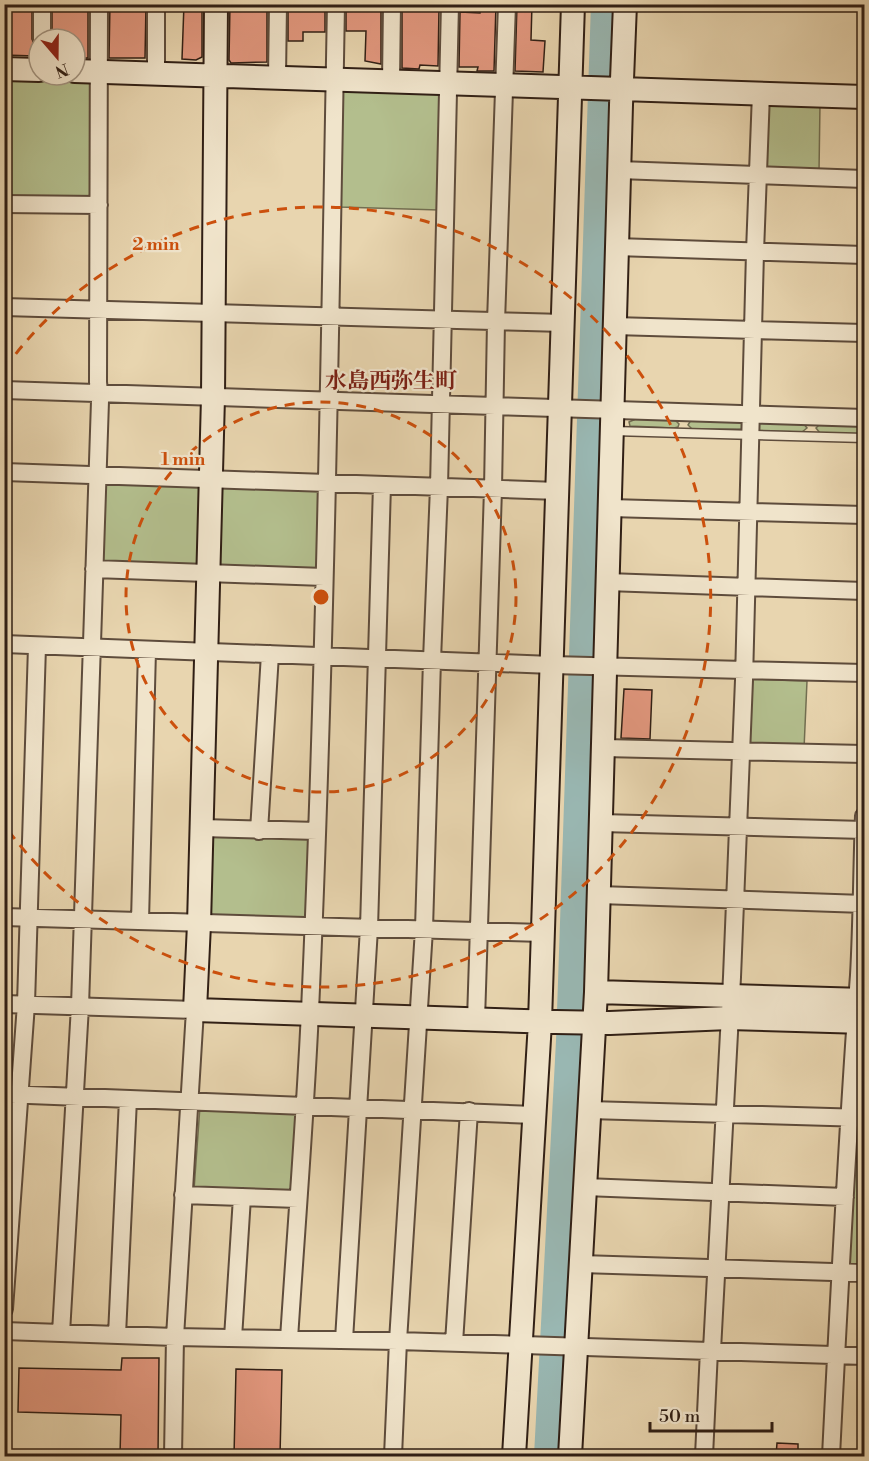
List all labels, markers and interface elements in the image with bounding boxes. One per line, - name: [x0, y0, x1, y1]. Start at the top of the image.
- north arrow: [27, 27, 87, 87]
- text: N: [52, 59, 71, 82]
- text: 2 min: [132, 233, 180, 256]
- district label: 水島西弥生町: [325, 368, 457, 395]
- text: 1 min: [161, 448, 205, 471]
- centre of rings: [311, 587, 331, 607]
- scale bar: [650, 1395, 772, 1433]
- text: 50 m: [659, 1405, 701, 1428]

